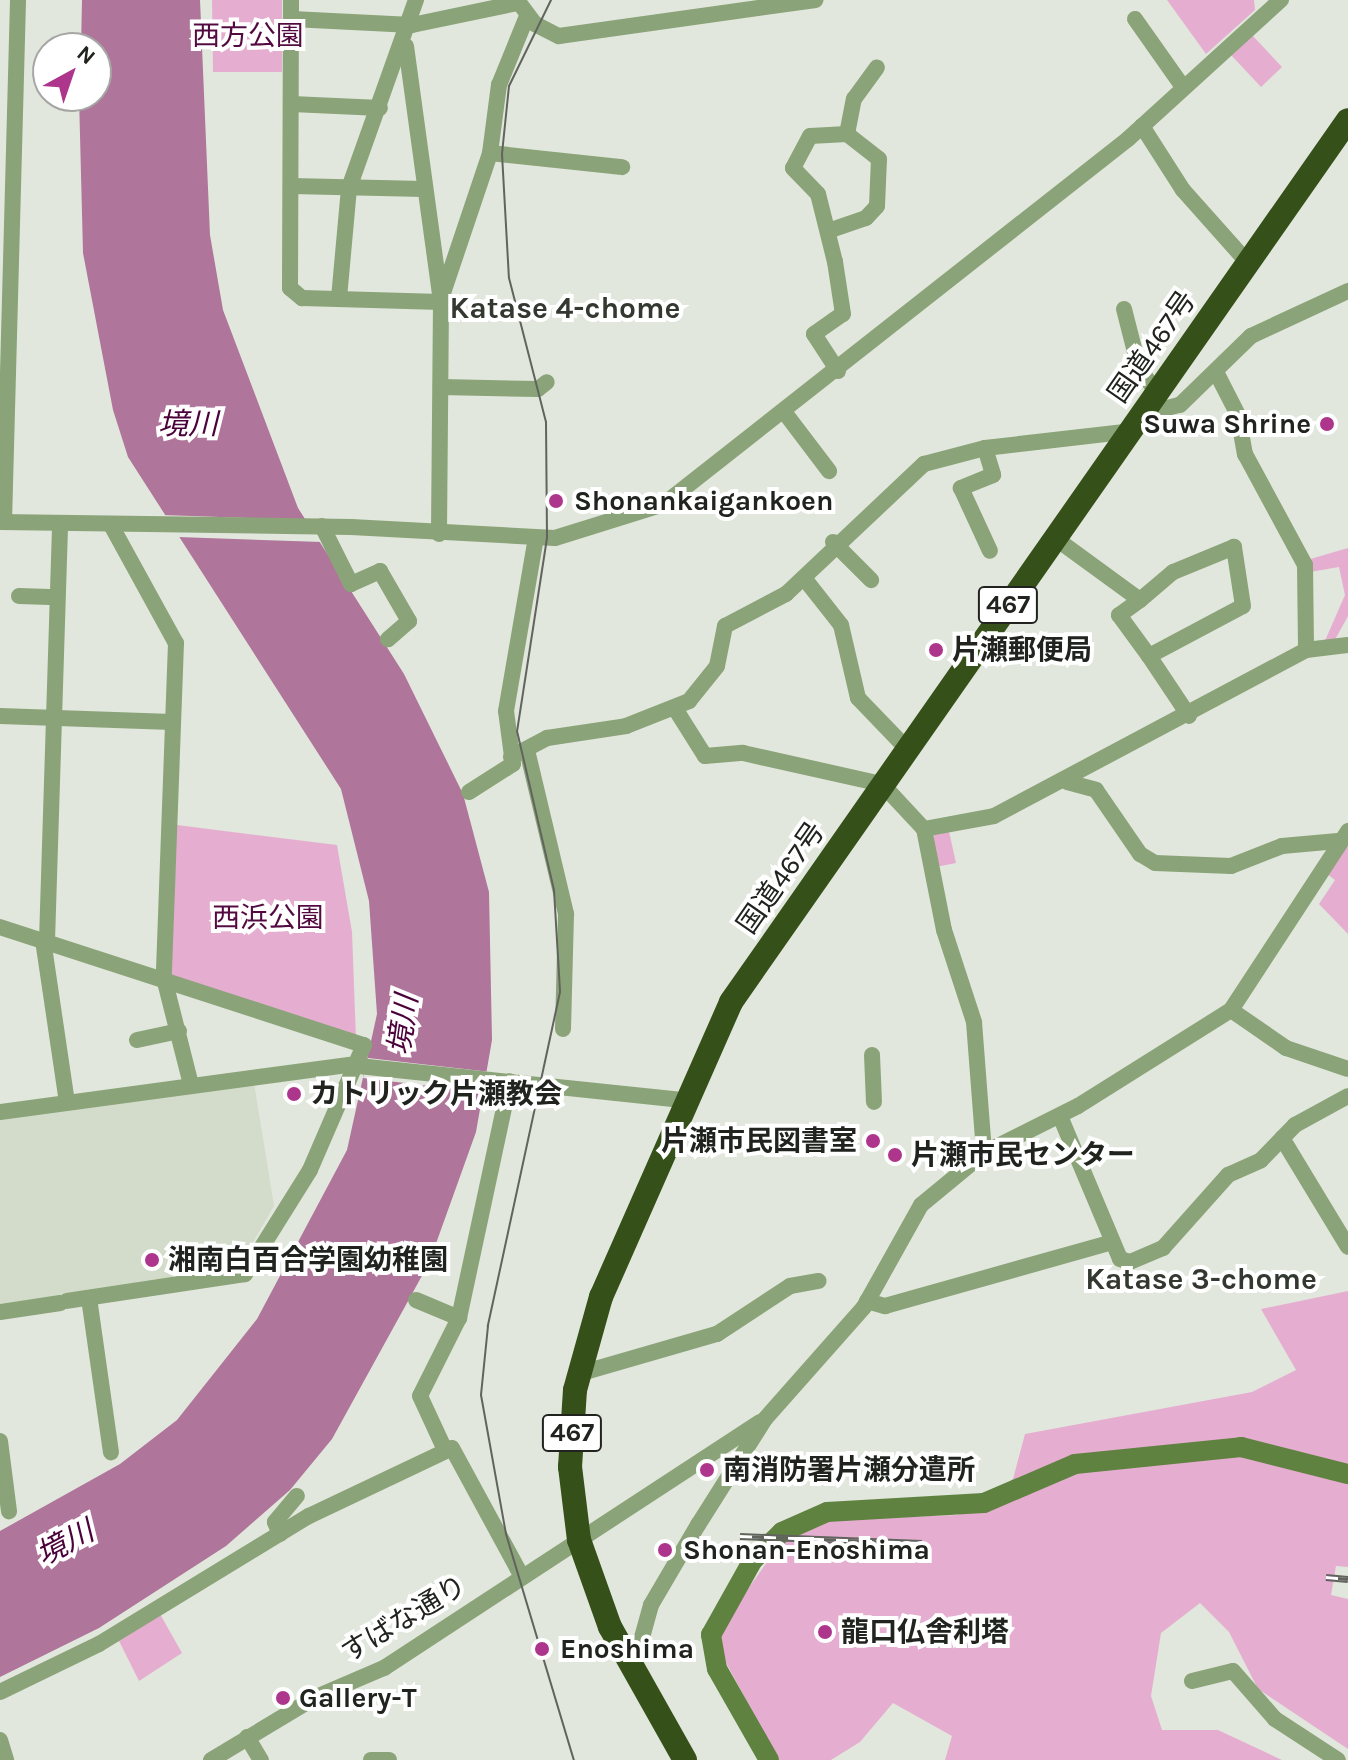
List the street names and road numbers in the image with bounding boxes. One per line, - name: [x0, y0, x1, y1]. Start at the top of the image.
- street label: 国道467号: [1101, 285, 1203, 409]
- road number: 467: [976, 583, 1040, 627]
- street label: 国道467号: [730, 816, 832, 940]
- road number: 467: [540, 1411, 604, 1455]
- street label: すばな通り: [335, 1569, 473, 1669]

